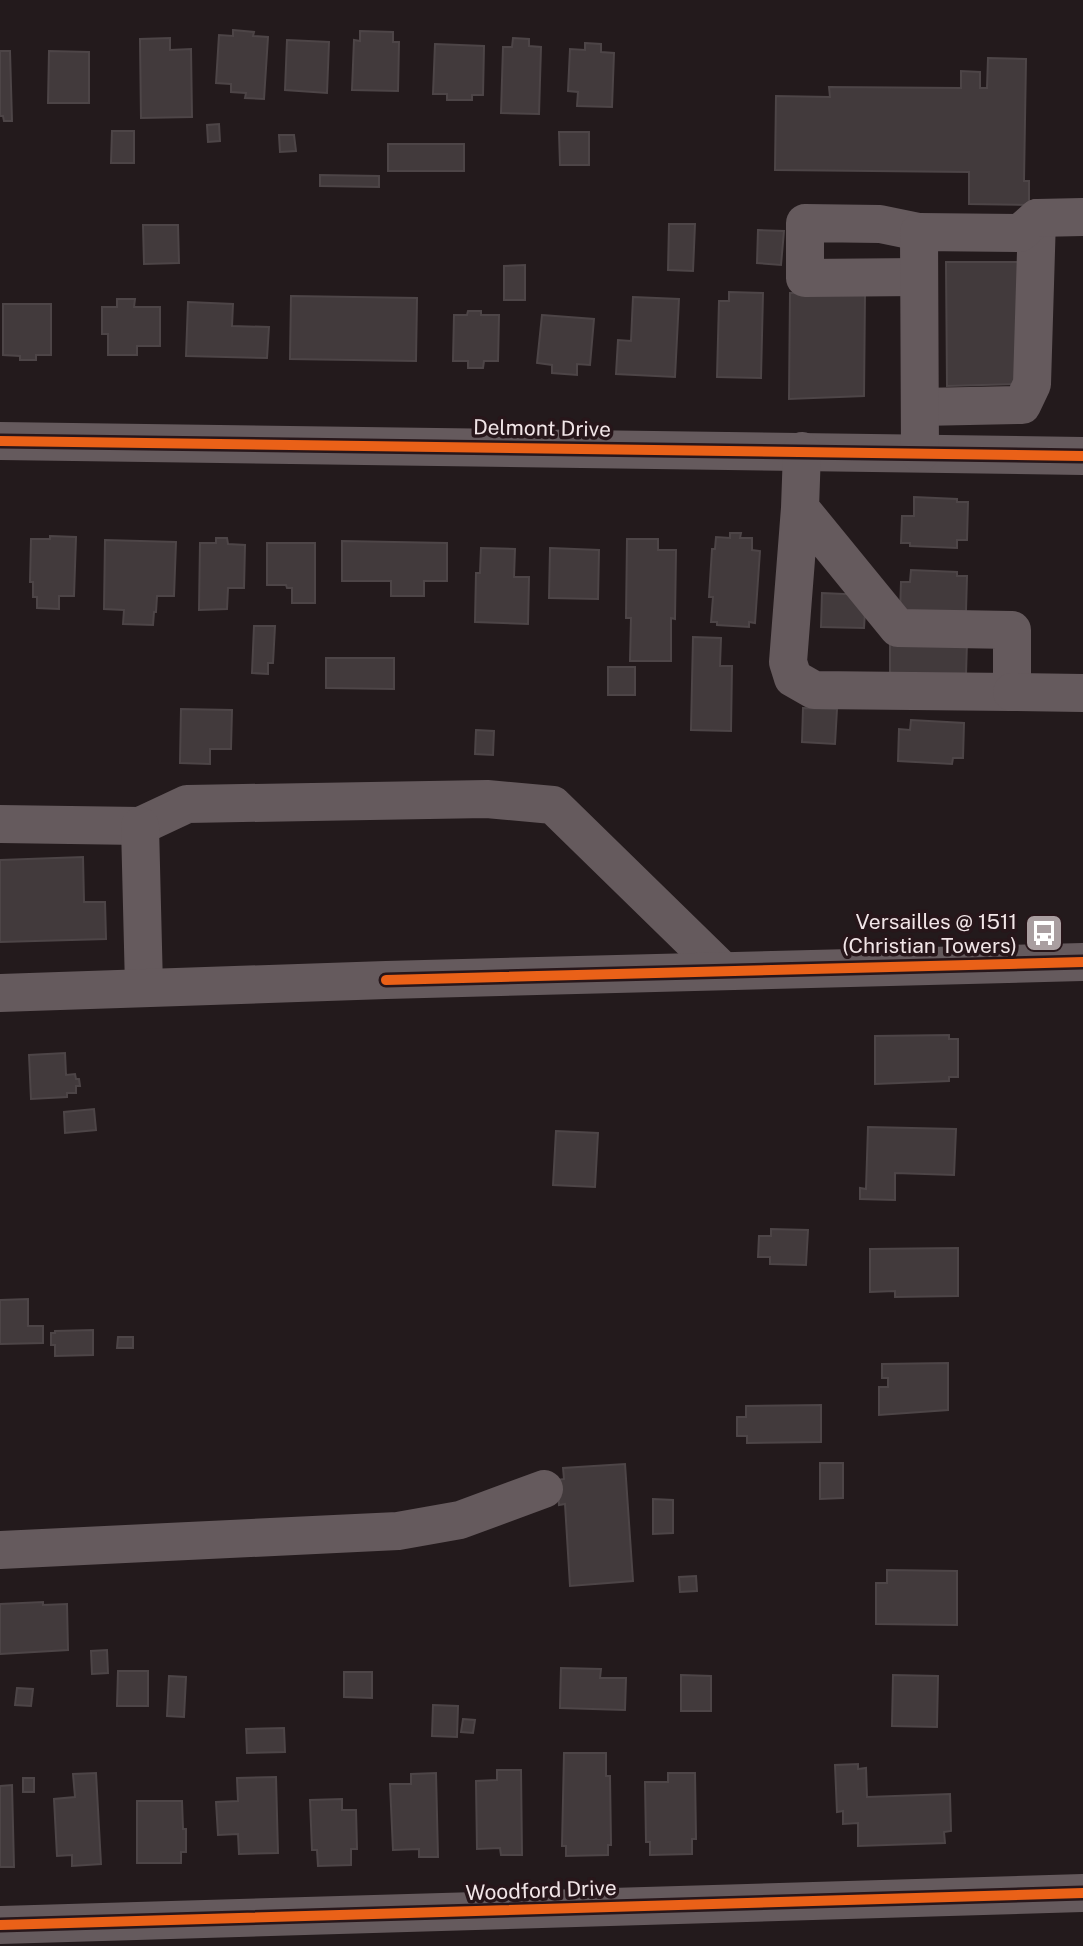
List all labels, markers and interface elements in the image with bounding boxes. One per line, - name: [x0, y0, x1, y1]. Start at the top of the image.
- street label: Delmont Drive: [473, 414, 611, 442]
- place label: Versailles @ 1511 (Christian Towers): [842, 909, 1017, 958]
- bus stop icon: Versailles @ 1511 (Christian Towers): [1023, 912, 1065, 954]
- street label: Woodford Drive: [465, 1875, 617, 1905]

